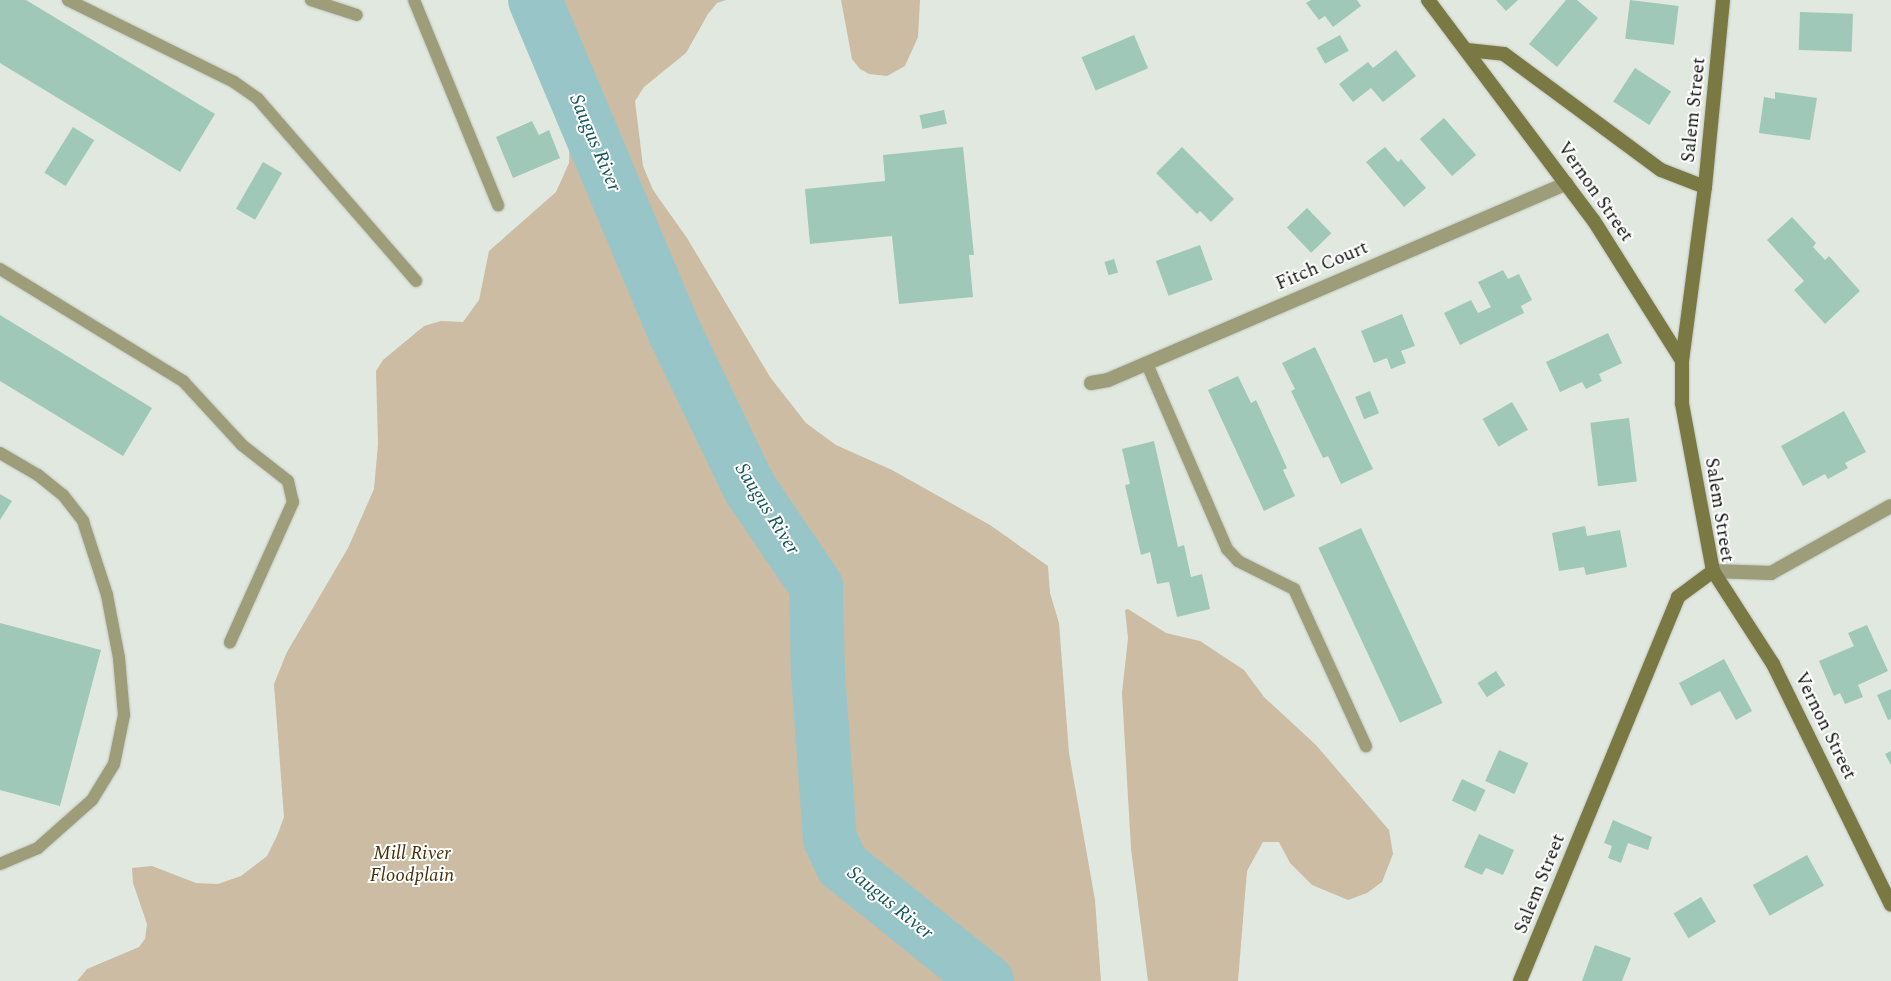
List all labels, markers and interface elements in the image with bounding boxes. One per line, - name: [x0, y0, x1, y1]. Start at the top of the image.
- street label: Salem Street: [1677, 56, 1711, 164]
- water label: Saugus River: [564, 91, 626, 195]
- street label: Vernon Street: [1552, 138, 1638, 246]
- street label: Fitch Court: [1272, 236, 1372, 296]
- street label: Salem Street: [1699, 456, 1739, 564]
- water label: Saugus River: [729, 459, 805, 559]
- street label: Vernon Street: [1789, 668, 1861, 784]
- street label: Salem Street: [1510, 831, 1570, 937]
- park label: Mill River Floodplain: [370, 843, 454, 887]
- water label: Saugus River: [842, 861, 938, 945]

